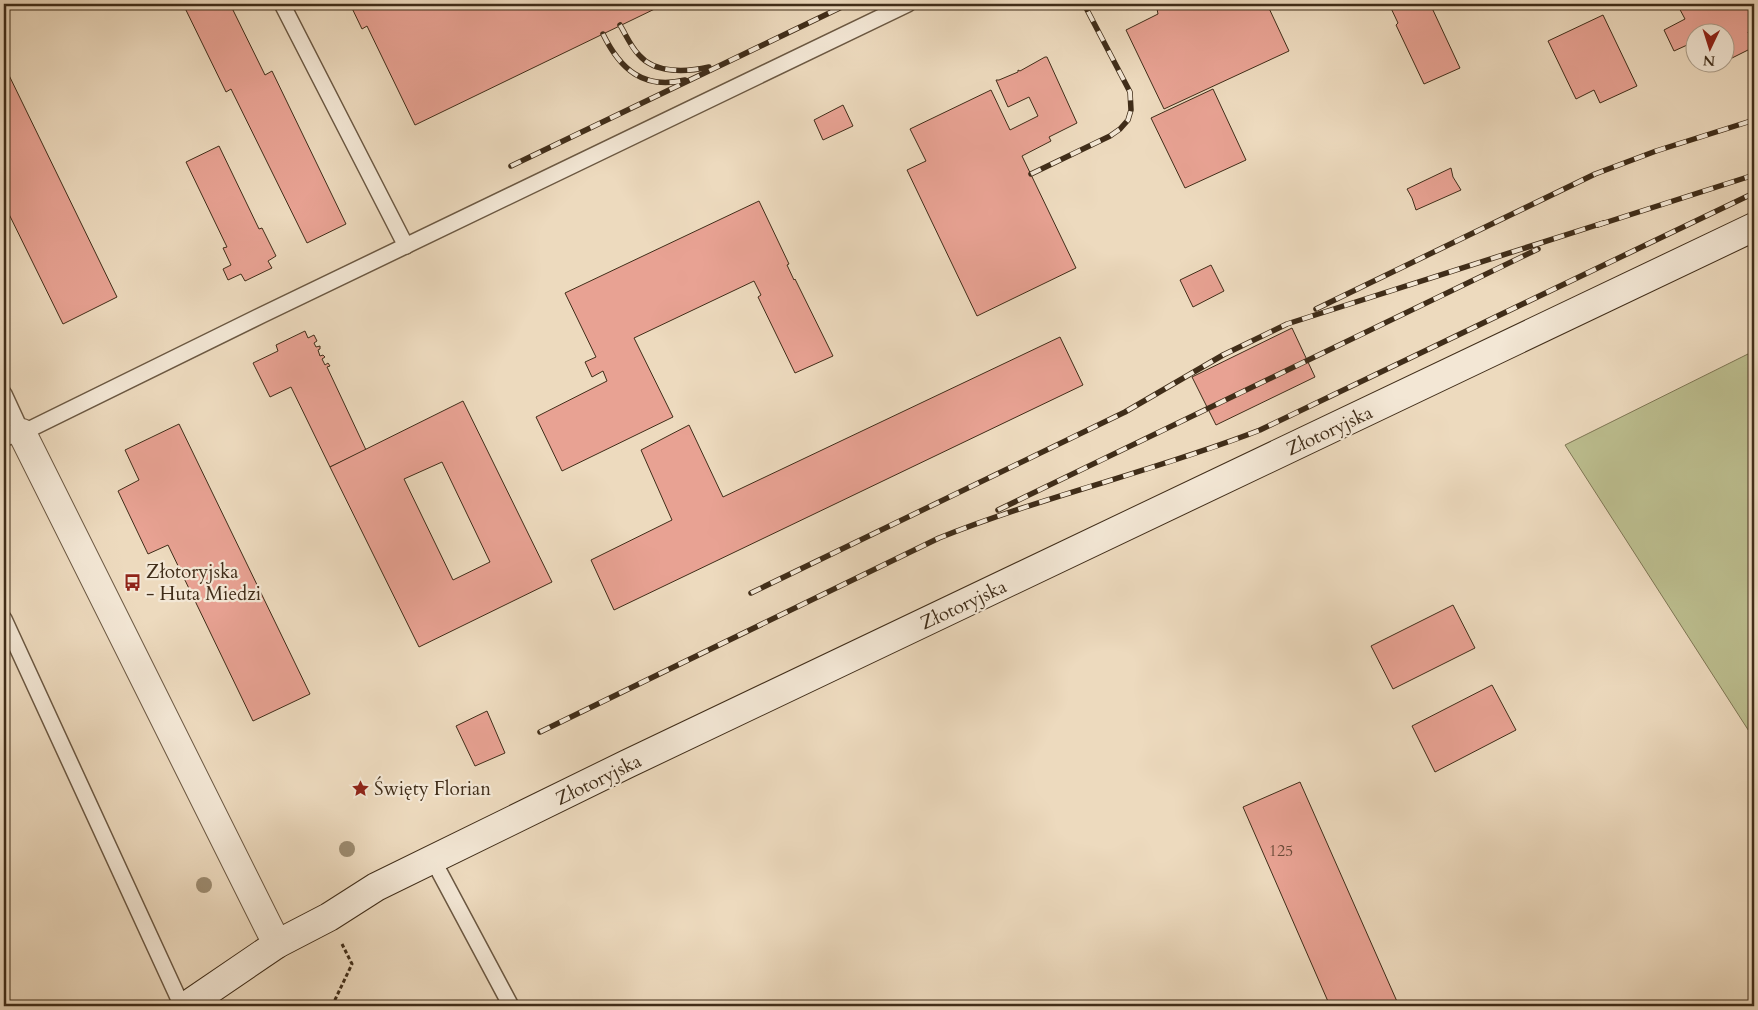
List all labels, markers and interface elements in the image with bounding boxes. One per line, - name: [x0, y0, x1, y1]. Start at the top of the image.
- north arrow: [1686, 22, 1736, 72]
- text: N: [1702, 51, 1716, 70]
- street label: Złotoryjska: [1282, 400, 1377, 462]
- place label: Złotoryjska - Huta Miedzi: [146, 559, 261, 607]
- bus stop icon: Złotoryjska - Huta Miedzi: [122, 572, 142, 592]
- street label: Złotoryjska: [916, 574, 1011, 636]
- street label: Złotoryjska: [551, 748, 646, 812]
- place label: Święty Florian: [374, 776, 491, 802]
- place icon: Święty Florian: [350, 778, 370, 798]
- house number: 125: [1269, 840, 1293, 862]

